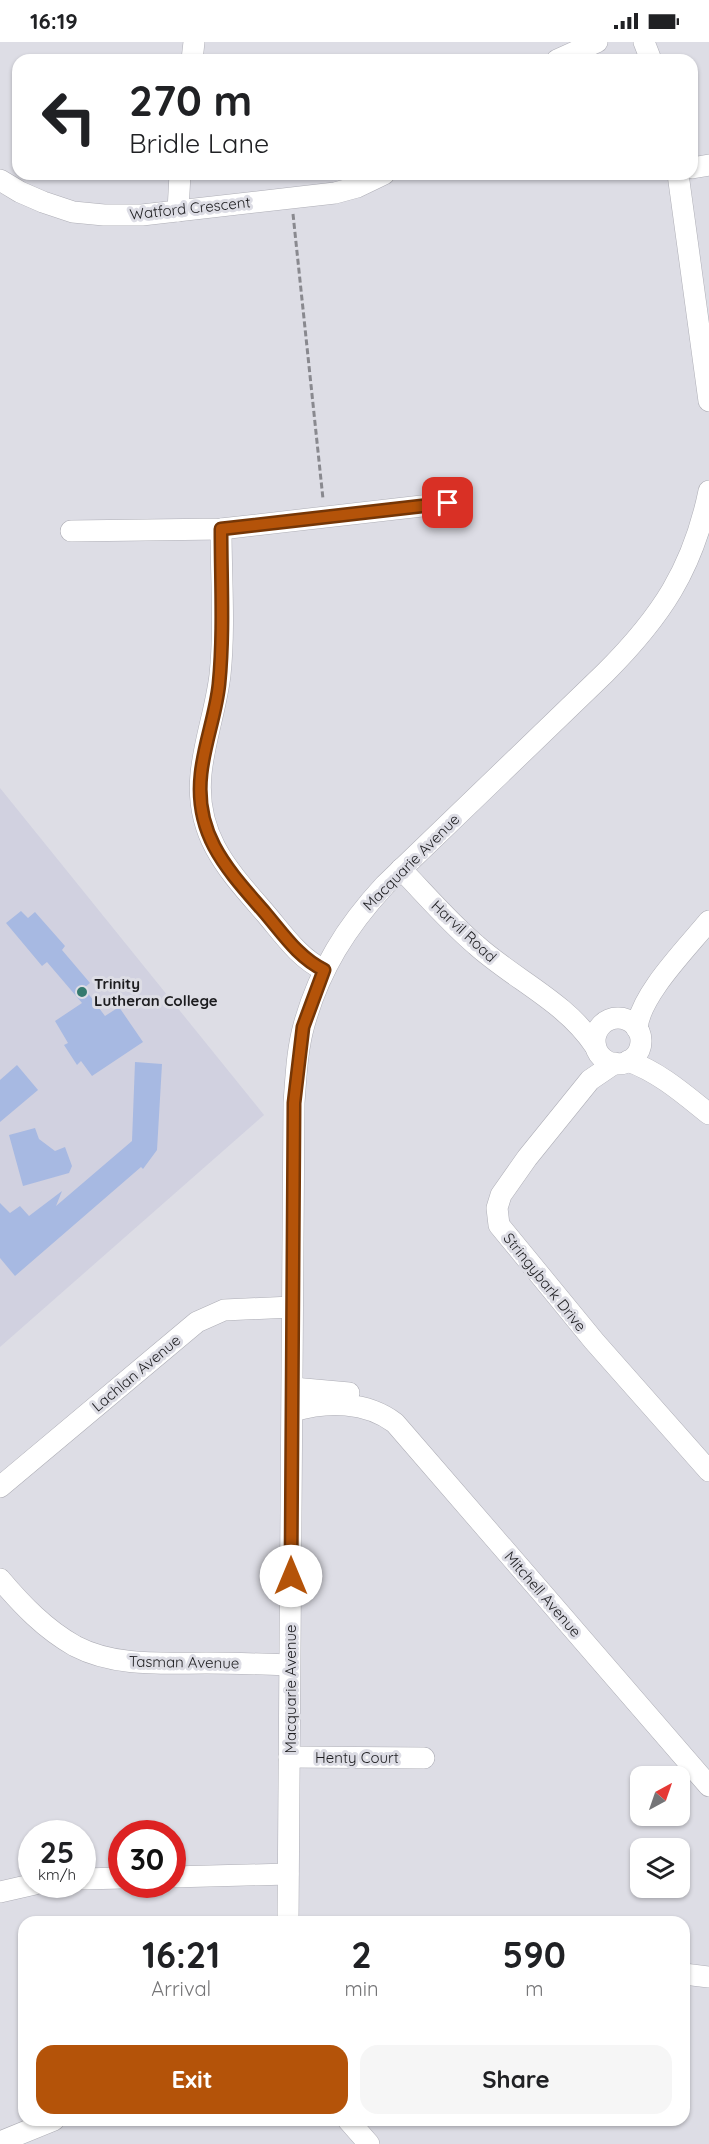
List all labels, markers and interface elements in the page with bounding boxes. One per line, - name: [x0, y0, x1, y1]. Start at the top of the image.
- text: 16:19: [30, 7, 78, 35]
- text: 270 m: [129, 74, 252, 127]
- icon: left: [30, 78, 108, 156]
- text: Bridle Lane: [129, 126, 269, 160]
- street label: Watford Crescent: [129, 192, 251, 224]
- pin: [422, 477, 473, 528]
- icon: arrive: [431, 486, 464, 519]
- street label: Macquarie Avenue: [359, 810, 463, 914]
- street label: Harvil Road: [427, 896, 501, 966]
- place label: Trinity Lutheran College: [94, 974, 218, 1010]
- marker: Trinity Lutheran College: [75, 985, 89, 999]
- street label: Stringybark Drive: [499, 1229, 591, 1335]
- street label: Lachlan Avenue: [88, 1330, 184, 1416]
- position arrow: [259, 1544, 323, 1608]
- street label: Mitchell Avenue: [501, 1547, 585, 1641]
- street label: Macquarie Avenue: [281, 1625, 300, 1753]
- street label: Tasman Avenue: [129, 1652, 239, 1672]
- street label: Henty Court: [315, 1748, 399, 1767]
- north arrow: [630, 1766, 690, 1826]
- map controls: [630, 1766, 690, 1898]
- speed limit sign: 30: [108, 1820, 186, 1898]
- text: 25: [40, 1833, 74, 1871]
- button: layers: [630, 1838, 690, 1898]
- text: km/h: [38, 1865, 76, 1884]
- text: 16:21: [142, 1932, 220, 1977]
- text: 2: [351, 1932, 372, 1977]
- text: 590: [503, 1932, 566, 1977]
- text: Arrival: [151, 1976, 211, 2001]
- text: min: [344, 1976, 379, 2001]
- text: m: [525, 1976, 543, 2001]
- button: Exit: [36, 2045, 348, 2114]
- button: Share: [360, 2045, 672, 2114]

